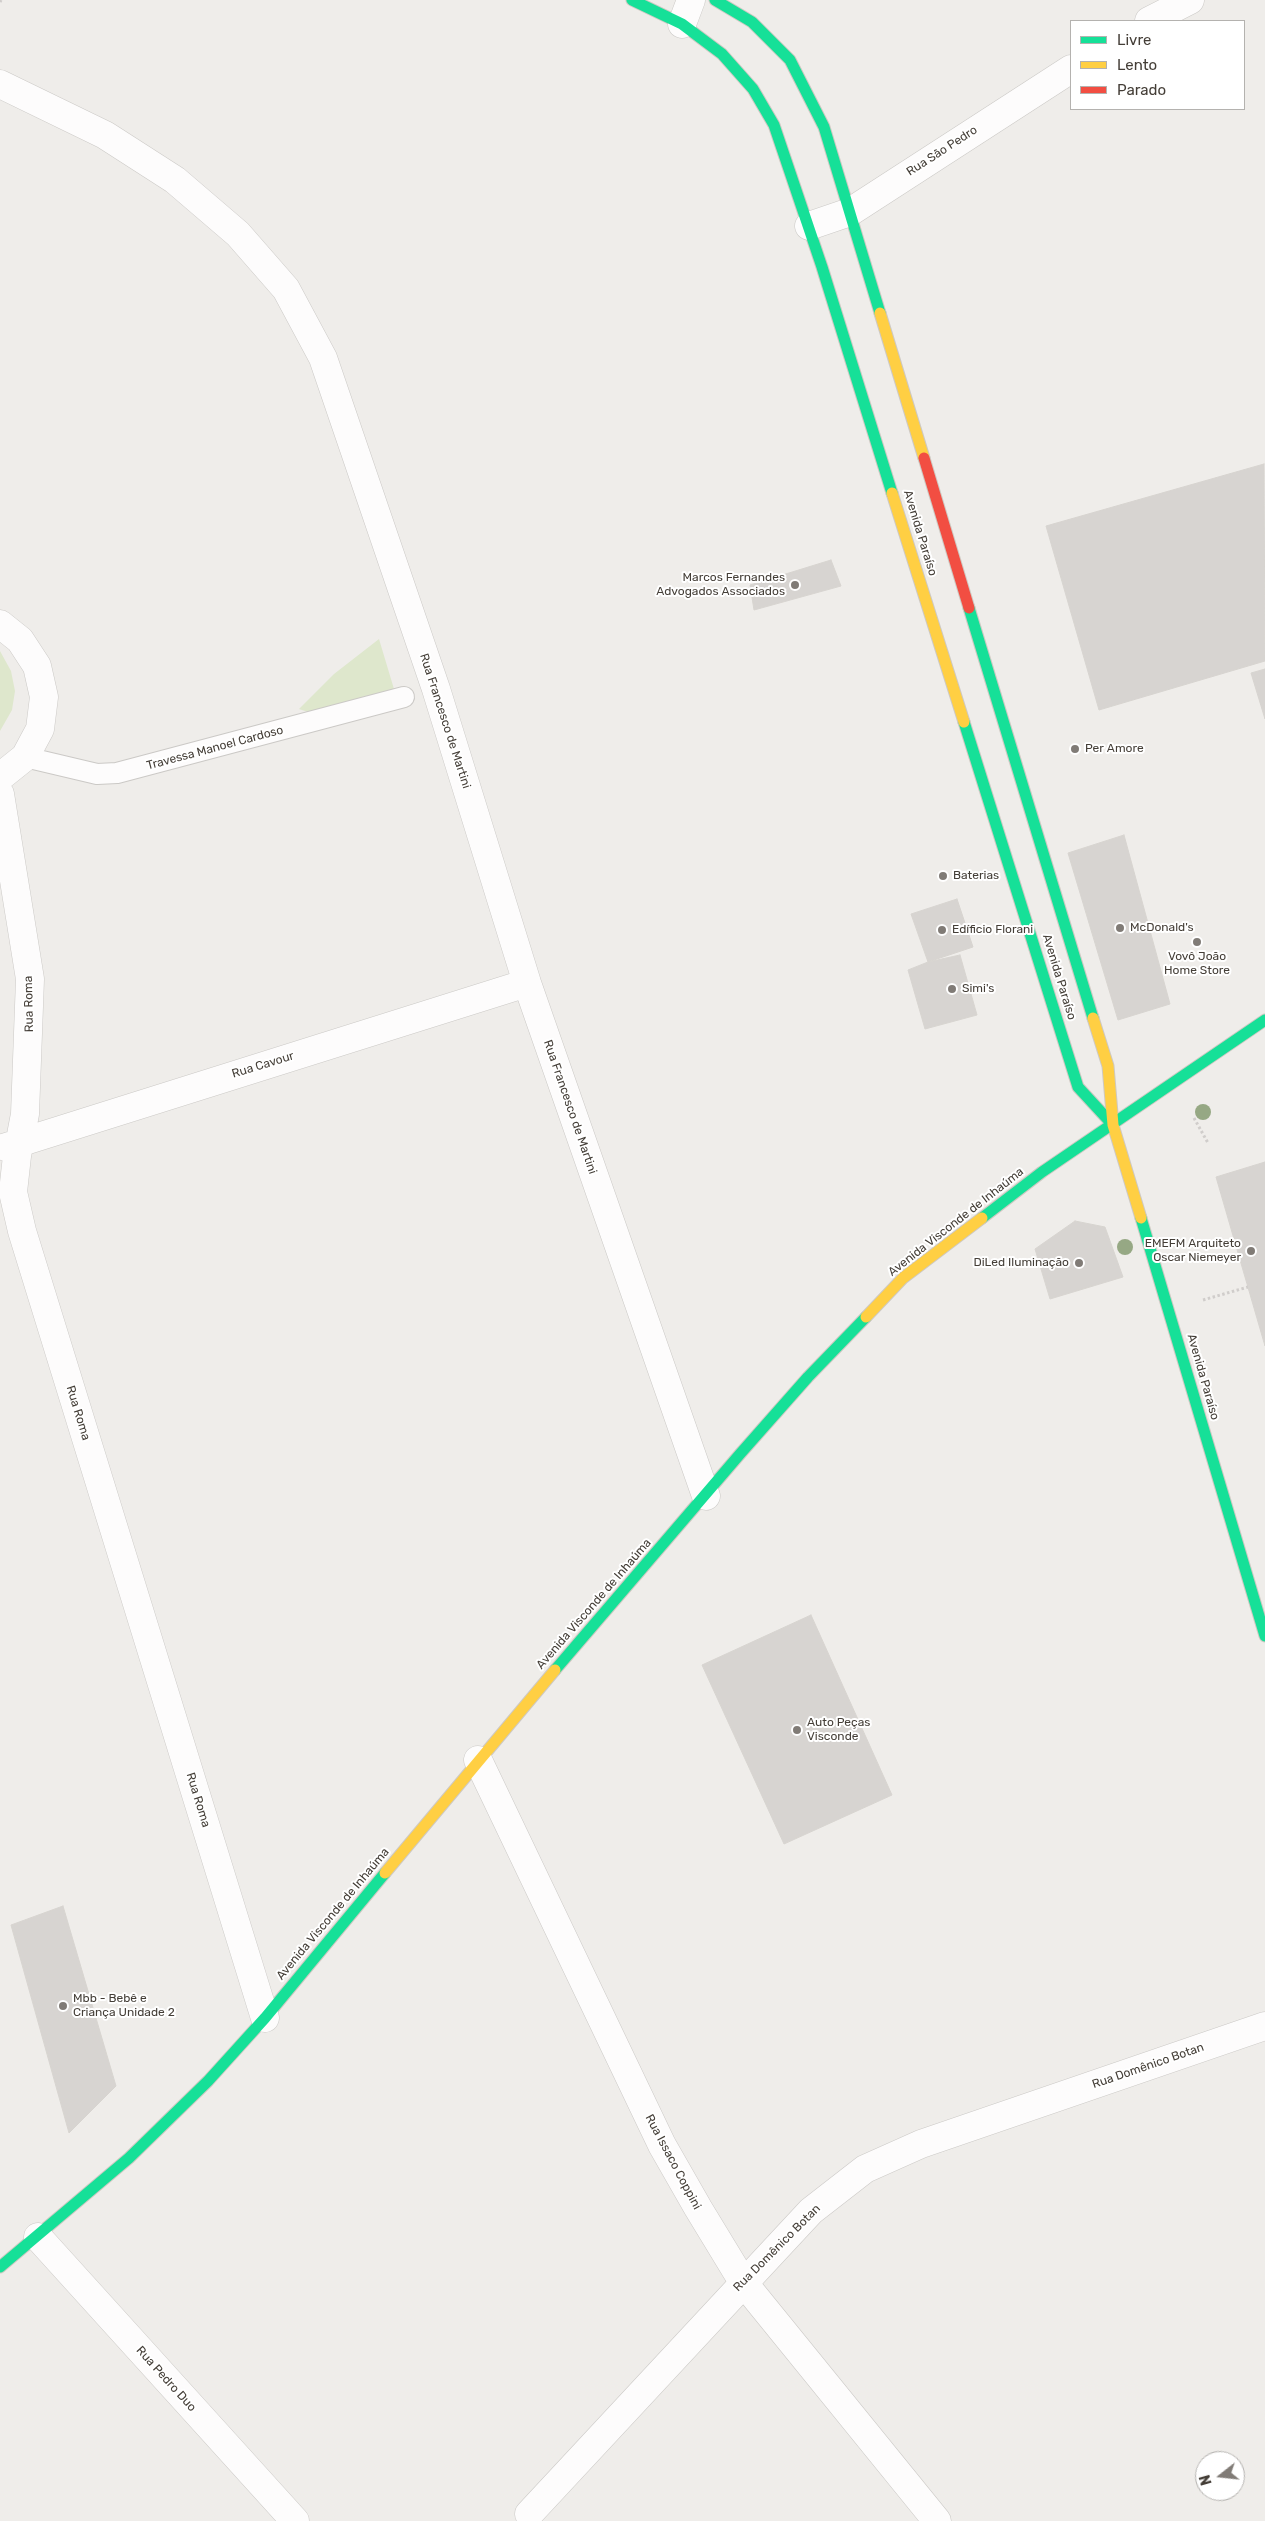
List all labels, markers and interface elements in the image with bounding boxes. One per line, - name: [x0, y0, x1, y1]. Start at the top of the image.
- legend: [1070, 20, 1245, 110]
- text: Livre: [1117, 31, 1151, 49]
- text: Lento: [1117, 56, 1157, 74]
- text: Parado: [1117, 81, 1166, 99]
- street label: Rua São Pedro: [904, 123, 980, 179]
- street label: Avenida Paraíso: [900, 488, 940, 578]
- place label: Marcos Fernandes Advogados Associados: [656, 571, 785, 599]
- marker: Marcos Fernandes Advogados Associados: [789, 579, 801, 591]
- street label: Rua Francesco de Martini: [416, 652, 474, 790]
- street label: Travessa Manoel Cardoso: [145, 723, 285, 773]
- place label: Per Amore: [1085, 742, 1144, 756]
- marker: Per Amore: [1069, 743, 1081, 755]
- place label: Baterias: [953, 869, 999, 883]
- marker: Baterias: [937, 870, 949, 882]
- place label: McDonald's: [1130, 921, 1194, 935]
- marker: McDonald's: [1114, 922, 1126, 934]
- place label: Edíficio Florani: [952, 923, 1033, 937]
- marker: Edíficio Florani: [936, 924, 948, 936]
- street label: Avenida Paraíso: [1039, 932, 1079, 1022]
- marker: Vovô João Home Store: [1191, 936, 1203, 948]
- place label: Vovô João Home Store: [1164, 950, 1230, 978]
- street label: Rua Roma: [21, 976, 37, 1032]
- place label: Simi's: [962, 982, 994, 996]
- marker: Simi's: [946, 983, 958, 995]
- street label: Rua Francesco de Martini: [540, 1038, 600, 1176]
- street label: Rua Cavour: [230, 1049, 296, 1081]
- street label: Avenida Visconde de Inhaúma: [885, 1165, 1027, 1279]
- place label: EMEFM Arquiteto Oscar Niemeyer: [1145, 1237, 1241, 1265]
- marker: EMEFM Arquiteto Oscar Niemeyer: [1245, 1245, 1257, 1257]
- place label: DiLed Iluminação: [973, 1256, 1069, 1270]
- marker: DiLed Iluminação: [1073, 1257, 1085, 1269]
- street label: Avenida Paraíso: [1184, 1332, 1222, 1422]
- street label: Rua Roma: [63, 1384, 93, 1442]
- street label: Avenida Visconde de Inhaúma: [533, 1536, 655, 1672]
- place label: Auto Peças Visconde: [807, 1716, 870, 1744]
- marker: Auto Peças Visconde: [791, 1724, 803, 1736]
- street label: Rua Roma: [183, 1771, 213, 1829]
- street label: Avenida Visconde de Inhaúma: [274, 1845, 392, 1983]
- place label: Mbb - Bebê e Criança Unidade 2: [73, 1992, 175, 2020]
- marker: Mbb - Bebê e Criança Unidade 2: [57, 2000, 69, 2012]
- street label: Rua Domênico Botan: [1090, 2040, 1206, 2092]
- street label: Rua Issaco Coppini: [642, 2112, 704, 2212]
- street label: Rua Domênico Botan: [730, 2201, 824, 2295]
- street label: Rua Pedro Duo: [133, 2343, 199, 2415]
- north arrow: [1195, 2451, 1245, 2501]
- text: N: [1197, 2473, 1216, 2487]

